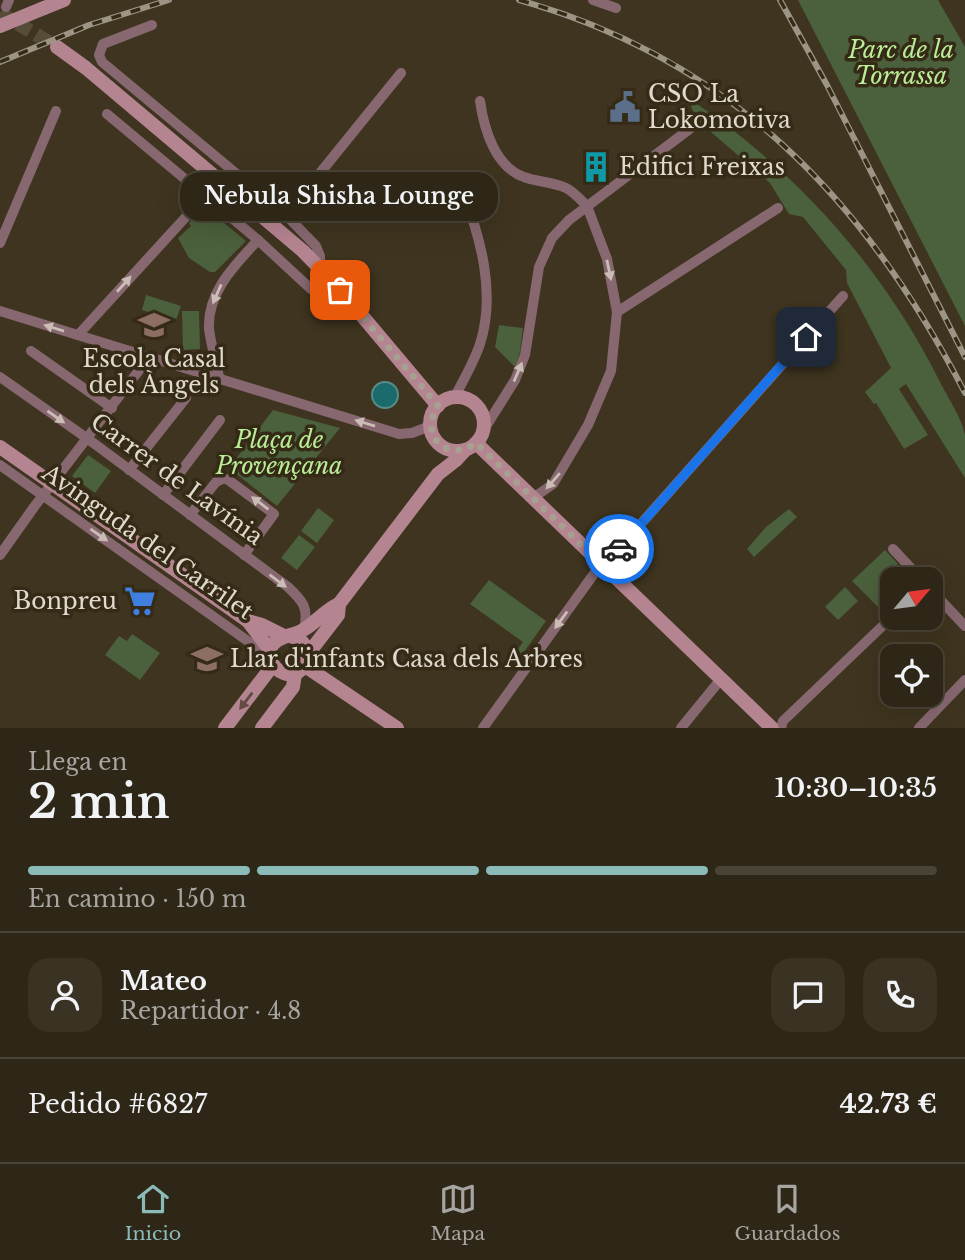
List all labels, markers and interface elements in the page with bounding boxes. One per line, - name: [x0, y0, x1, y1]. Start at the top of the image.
- park label: Parc de la Torrassa: [847, 36, 954, 90]
- place label: CSO La Lokomotiva: [648, 80, 791, 134]
- public building icon: CSO La Lokomotiva: [608, 90, 642, 124]
- building icon: Edifici Freixas: [579, 150, 613, 184]
- place label: Edifici Freixas: [619, 153, 785, 181]
- callout: Nebula Shisha Lounge: [181, 171, 499, 220]
- text: Nebula Shisha Lounge: [204, 182, 474, 210]
- one-way arrow: [603, 259, 614, 281]
- pin: [310, 260, 370, 320]
- icon: bag: [321, 271, 359, 309]
- one-way arrow: [116, 276, 132, 293]
- one-way arrow: [211, 284, 223, 304]
- pin: [776, 307, 836, 367]
- school or university icon: Escola Casal dels Àngels: [137, 308, 171, 342]
- icon: home: [787, 318, 825, 356]
- one-way arrow: [43, 322, 64, 332]
- place label: Escola Casal dels Àngels: [83, 345, 225, 399]
- one-way arrow: [512, 362, 523, 383]
- street label: Carrer de Lavínia: [86, 407, 269, 551]
- one-way arrow: [47, 410, 65, 424]
- one-way arrow: [355, 417, 376, 427]
- park label: Plaça de Provençana: [215, 426, 342, 480]
- street label: Avinguda del Carrilet: [36, 458, 259, 626]
- one-way arrow: [545, 472, 560, 490]
- one-way arrow: [251, 497, 269, 511]
- courier: [584, 514, 654, 584]
- one-way arrow: [90, 528, 108, 542]
- icon: car: [600, 530, 638, 568]
- north arrow: [880, 567, 943, 630]
- map controls: [880, 567, 943, 707]
- one-way arrow: [269, 573, 287, 588]
- supermarket icon: Bonpreu: [123, 584, 157, 618]
- place label: Bonpreu: [14, 587, 117, 615]
- one-way arrow: [554, 610, 568, 629]
- school or university icon: Llar d'infants Casa dels Arbres: [190, 642, 224, 676]
- button: locate: [880, 644, 943, 707]
- place label: Llar d'infants Casa dels Arbres: [230, 645, 583, 673]
- one-way arrow: [238, 691, 253, 709]
- text: Llega en: [28, 748, 127, 776]
- text: 10:30–10:35: [775, 772, 937, 804]
- text: 2 min: [28, 773, 170, 830]
- text: En camino · 150 m: [28, 885, 246, 913]
- button: person: [28, 958, 102, 1032]
- button: chat: [771, 958, 845, 1032]
- button: phone: [863, 958, 937, 1032]
- text: Mateo: [120, 965, 207, 997]
- text: Repartidor · 4.8: [120, 997, 301, 1025]
- text: Pedido #6827: [28, 1088, 207, 1120]
- text: 42.73 €: [840, 1088, 937, 1120]
- tab: Inicio: [125, 1180, 181, 1245]
- tab: Mapa: [430, 1180, 485, 1245]
- tab: Guardados: [734, 1180, 840, 1245]

